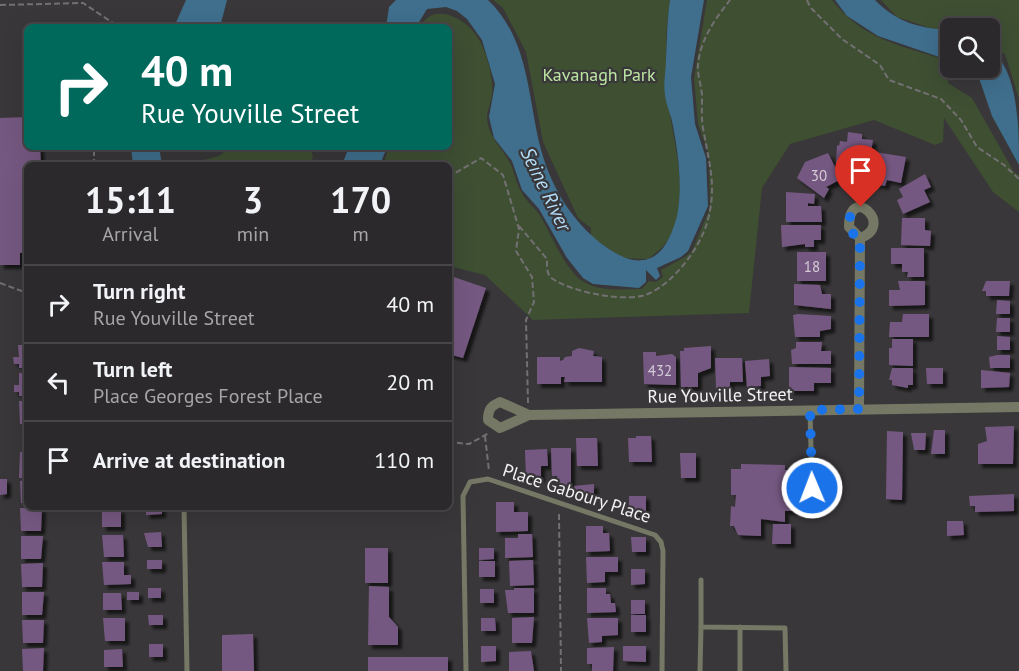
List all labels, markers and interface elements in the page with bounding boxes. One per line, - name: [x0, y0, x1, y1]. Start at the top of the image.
- map controls: [940, 18, 1000, 78]
- button: search: [940, 18, 1000, 78]
- text: 40 m: [141, 43, 233, 98]
- icon: right: [42, 48, 120, 126]
- park label: Kavanagh Park: [542, 63, 656, 86]
- text: Rue Youville Street: [141, 96, 359, 130]
- water label: Seine River: [515, 143, 578, 237]
- pin: [835, 145, 886, 207]
- icon: arrive: [844, 154, 877, 187]
- house number: 30: [811, 166, 827, 185]
- text: 15:11: [85, 176, 176, 223]
- text: 3: [243, 176, 263, 223]
- text: 170: [330, 176, 391, 223]
- text: Arrival: [102, 221, 158, 247]
- text: min: [237, 221, 269, 247]
- text: m: [353, 221, 369, 247]
- house number: 18: [804, 257, 820, 276]
- text: Turn right: [93, 277, 185, 305]
- icon: right: [42, 288, 75, 321]
- text: 40 m: [386, 290, 434, 318]
- text: Rue Youville Street: [93, 305, 255, 331]
- text: Turn left: [93, 355, 173, 383]
- house number: 432: [648, 361, 672, 380]
- icon: left: [42, 366, 75, 399]
- text: 20 m: [386, 368, 434, 396]
- street label: Rue Youville Street: [647, 382, 793, 408]
- text: Place Georges Forest Place: [93, 383, 323, 409]
- icon: arrive: [42, 444, 75, 477]
- text: Arrive at destination: [93, 446, 285, 474]
- text: 110 m: [374, 446, 434, 474]
- position arrow: [780, 456, 844, 520]
- street label: Place Gaboury Place: [500, 458, 654, 528]

